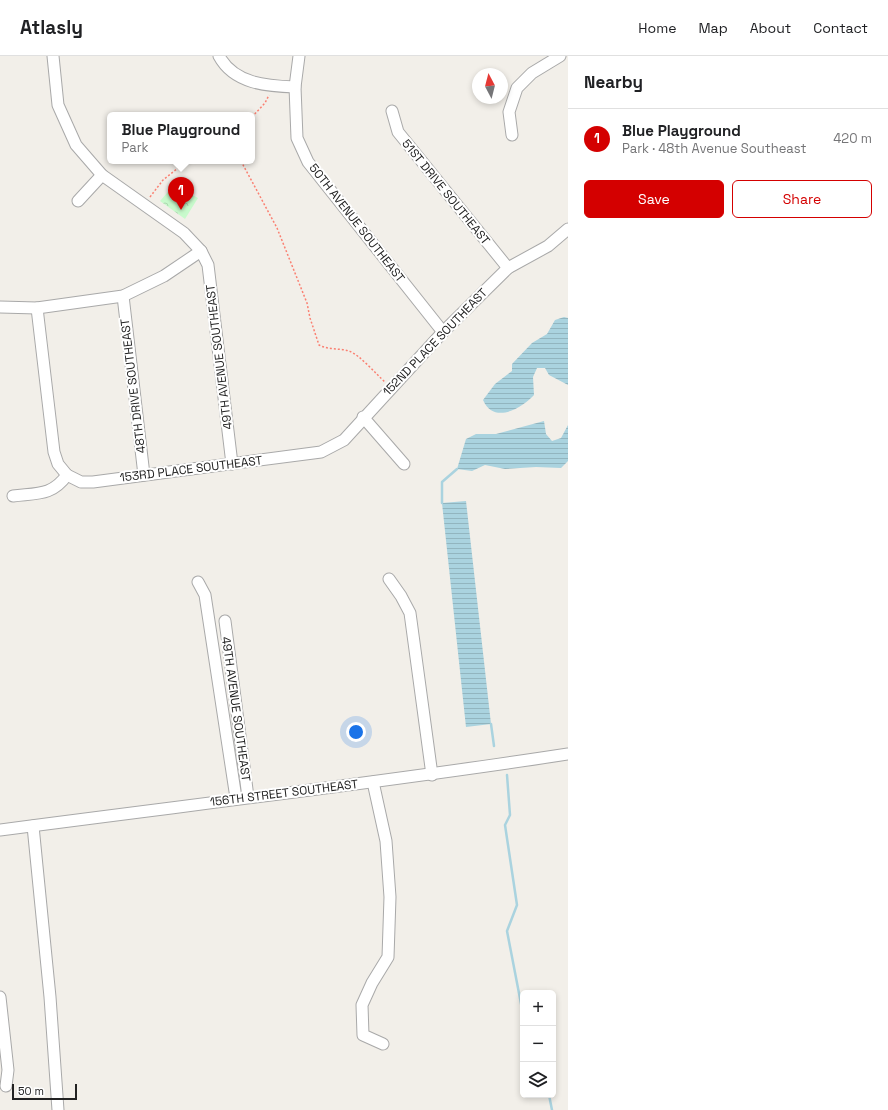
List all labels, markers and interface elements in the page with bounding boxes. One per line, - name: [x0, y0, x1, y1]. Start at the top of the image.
- text: Atlasly: [20, 15, 83, 40]
- text: Home: [638, 19, 676, 37]
- text: Map: [698, 19, 728, 37]
- text: About: [750, 19, 791, 37]
- text: Contact: [813, 19, 868, 37]
- north arrow: [472, 68, 508, 104]
- text: Nearby: [584, 71, 643, 93]
- popup: [107, 112, 255, 164]
- text: Blue Playground: [122, 120, 240, 139]
- text: Blue Playground: [622, 121, 741, 140]
- text: 1: [594, 130, 600, 147]
- text: 420 m: [833, 130, 872, 147]
- street label: 51ST DRIVE SOUTHEAST: [398, 136, 494, 248]
- text: Park: [122, 139, 149, 156]
- text: Park · 48th Avenue Southeast: [622, 140, 806, 157]
- street label: 50TH AVENUE SOUTHEAST: [306, 160, 408, 286]
- pin: 1: [168, 177, 194, 210]
- button: Save: [584, 180, 724, 218]
- button: Share: [732, 180, 872, 218]
- street label: 49TH AVENUE SOUTHEAST: [202, 283, 236, 431]
- street label: 152ND PLACE SOUTHEAST: [379, 285, 491, 399]
- street label: 48TH DRIVE SOUTHEAST: [117, 318, 149, 454]
- street label: 153RD PLACE SOUTHEAST: [119, 452, 263, 486]
- street label: 49TH AVENUE SOUTHEAST: [218, 635, 254, 783]
- your location: [346, 722, 366, 742]
- street label: 156TH STREET SOUTHEAST: [209, 776, 359, 810]
- map controls: [520, 990, 556, 1098]
- button: +: [520, 990, 556, 1026]
- button: −: [520, 1026, 556, 1062]
- button: layers: [520, 1062, 556, 1098]
- scale bar: [12, 1082, 77, 1101]
- text: 50 m: [18, 1084, 44, 1098]

